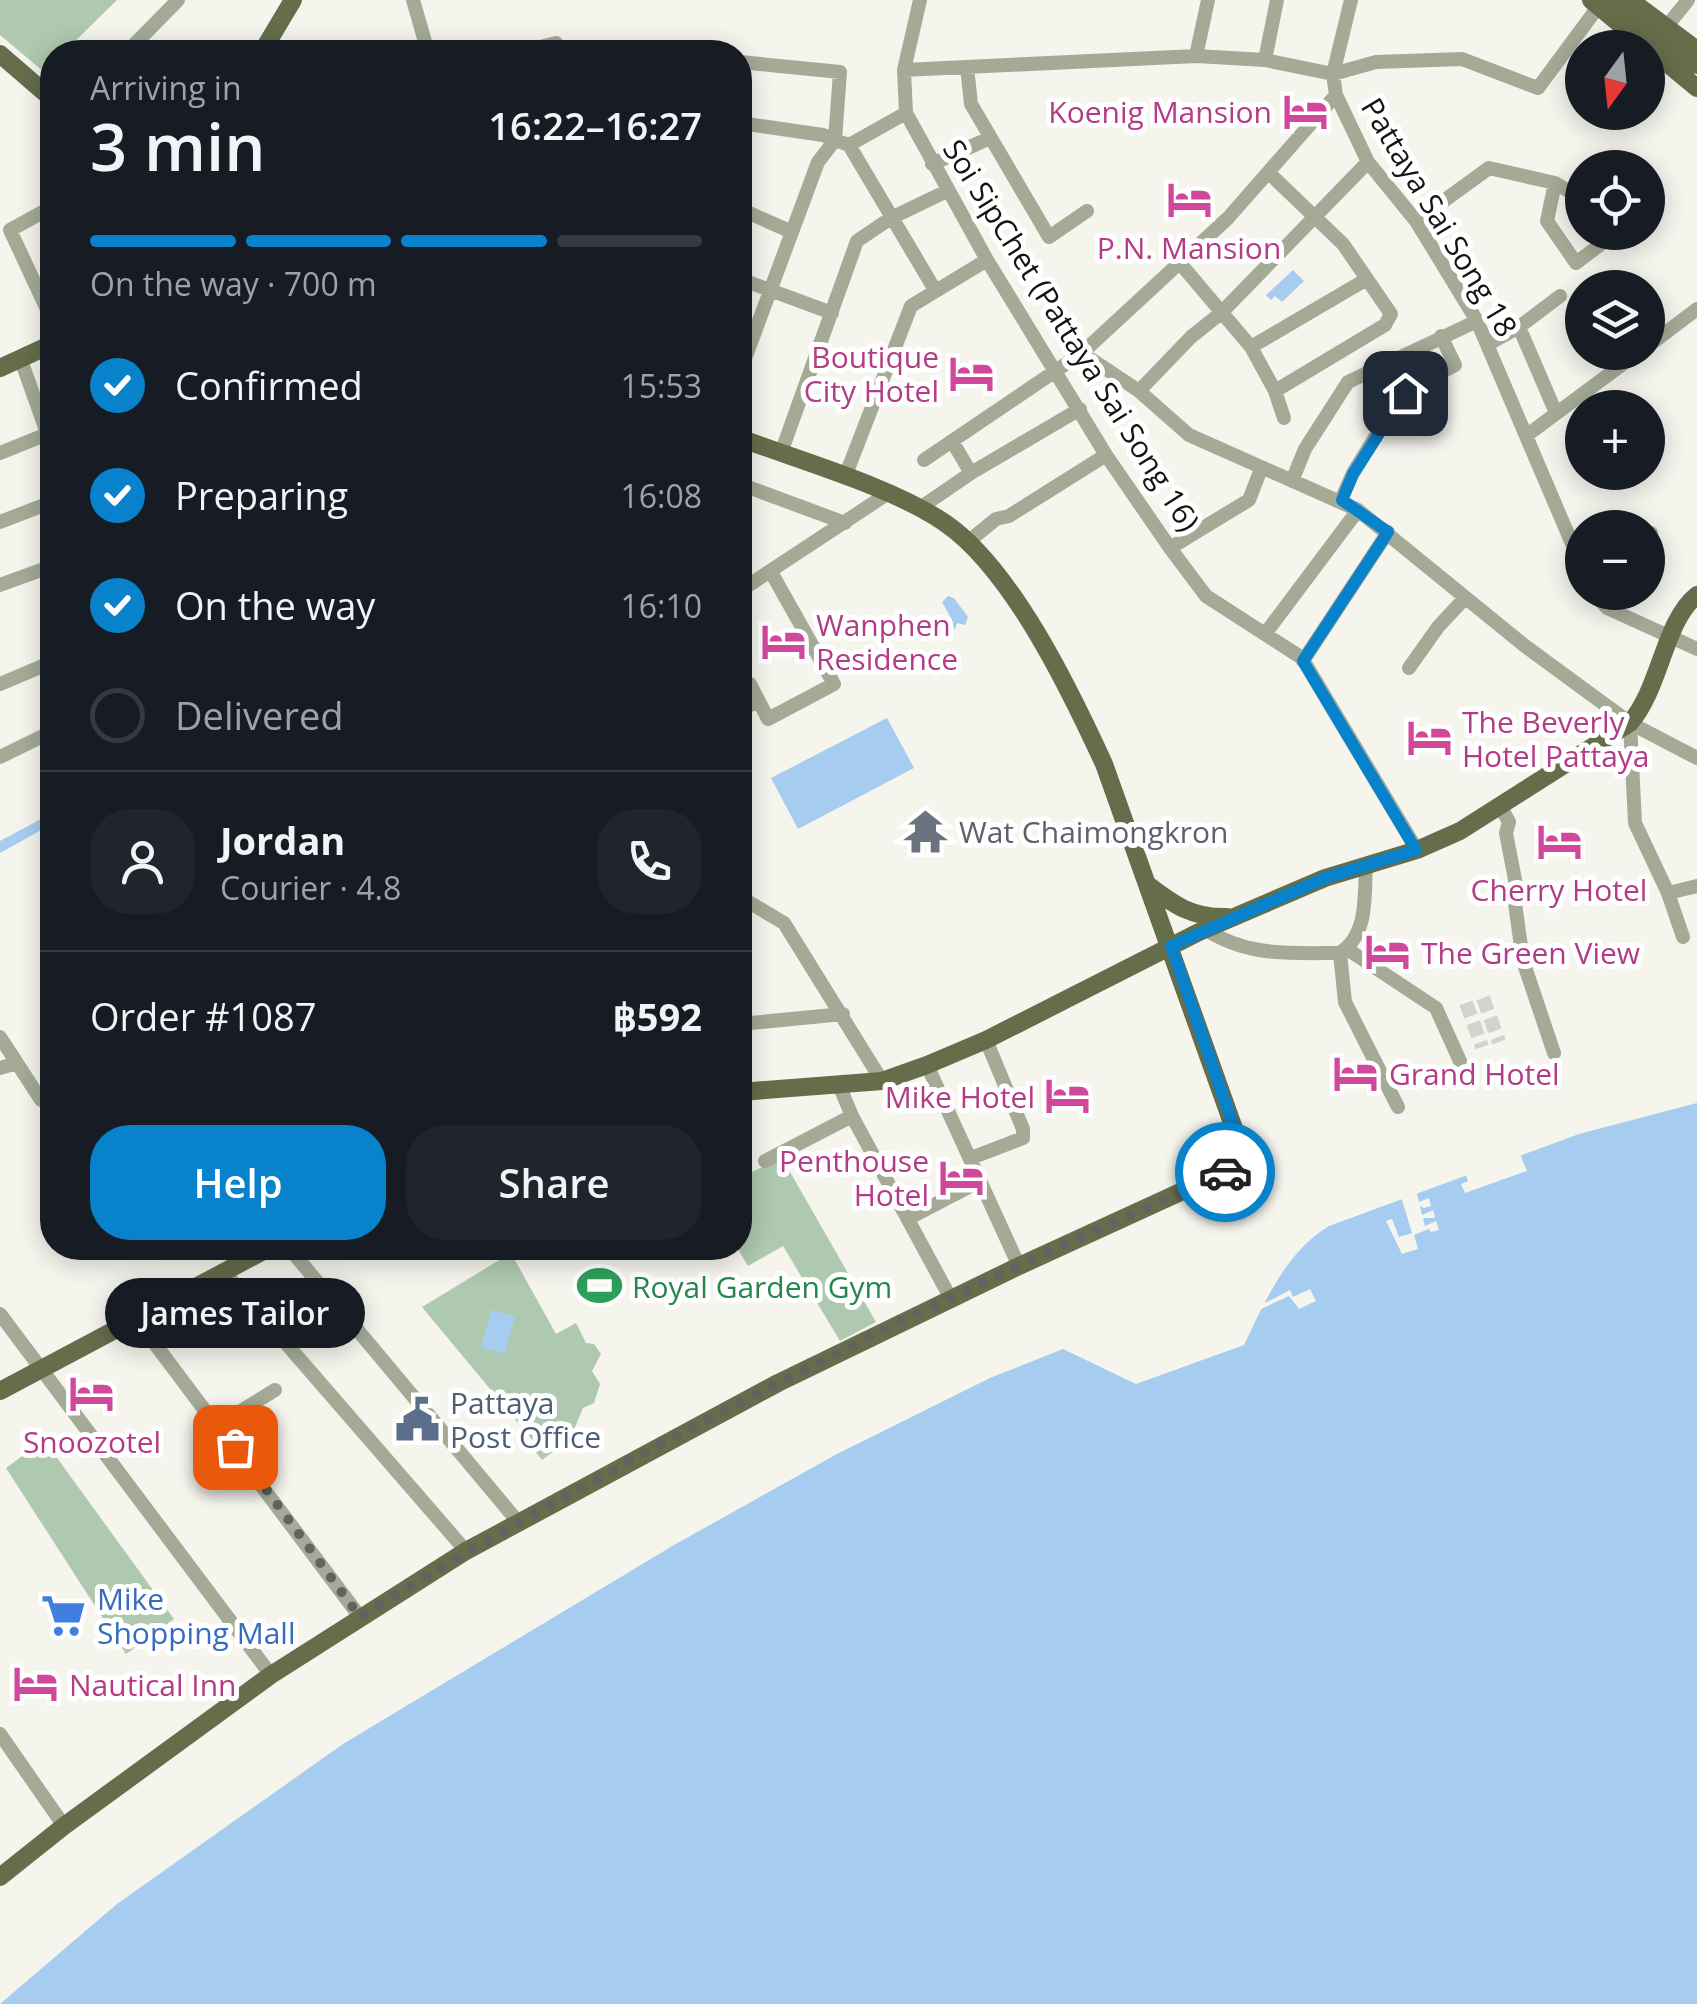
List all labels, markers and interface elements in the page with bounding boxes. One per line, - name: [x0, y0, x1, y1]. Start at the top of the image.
- north arrow: [1565, 30, 1665, 130]
- map controls: [1565, 30, 1665, 610]
- text: Arriving in: [90, 66, 242, 109]
- hotel icon: Koenig Mansion: [1281, 87, 1329, 135]
- street label: Pattaya Sai Song 18: [1352, 90, 1528, 344]
- place label: Koenig Mansion: [1048, 91, 1272, 132]
- text: 16:22–16:27: [488, 99, 702, 151]
- text: 3 min: [90, 102, 265, 190]
- street label: Soi SipChet (Pattaya Sai Song 16): [934, 131, 1210, 539]
- button: locate: [1565, 150, 1665, 250]
- hotel icon: P.N. Mansion: [1165, 176, 1213, 224]
- place label: P.N. Mansion: [1097, 227, 1281, 268]
- text: On the way · 700 m: [90, 262, 377, 305]
- button: layers: [1565, 270, 1665, 370]
- place label: Boutique City Hotel: [804, 336, 939, 411]
- hotel icon: Boutique City Hotel: [948, 349, 996, 397]
- pin: [1363, 351, 1448, 436]
- icon: check: [90, 358, 145, 413]
- text: Confirmed: [175, 359, 363, 411]
- text: 15:53: [620, 364, 702, 407]
- icon: home: [1378, 366, 1433, 421]
- button: +: [1565, 390, 1665, 490]
- icon: check: [90, 468, 145, 523]
- text: Preparing: [175, 469, 348, 521]
- text: 16:08: [620, 474, 702, 517]
- button: −: [1565, 510, 1665, 610]
- icon: check: [90, 578, 145, 633]
- text: On the way: [175, 579, 375, 631]
- text: 16:10: [620, 584, 702, 627]
- place label: Wanphen Residence: [816, 604, 958, 679]
- hotel icon: Wanphen Residence: [759, 617, 807, 665]
- text: Delivered: [175, 689, 344, 741]
- place label: The Beverly Hotel Pattaya: [1462, 701, 1650, 776]
- hotel icon: The Beverly Hotel Pattaya: [1405, 714, 1453, 762]
- temple icon: Wat Chaimongkron: [902, 807, 950, 855]
- button: person: [90, 809, 195, 914]
- button: phone: [597, 809, 702, 914]
- place label: Wat Chaimongkron: [959, 811, 1228, 852]
- text: Jordan: [220, 814, 345, 866]
- hotel icon: Cherry Hotel: [1535, 818, 1583, 866]
- text: Courier · 4.8: [220, 866, 401, 909]
- place label: Cherry Hotel: [1471, 869, 1647, 910]
- hotel icon: The Green View: [1364, 928, 1412, 976]
- place label: The Green View: [1421, 932, 1640, 973]
- text: Order #1087: [90, 990, 317, 1042]
- text: ฿592: [613, 990, 702, 1042]
- hotel icon: Grand Hotel: [1332, 1049, 1380, 1097]
- place label: Grand Hotel: [1389, 1053, 1560, 1094]
- hotel icon: Mike Hotel: [1044, 1072, 1092, 1120]
- place label: Mike Hotel: [885, 1076, 1035, 1117]
- courier: [1175, 1122, 1275, 1222]
- button: Help: [90, 1125, 386, 1240]
- button: Share: [406, 1125, 702, 1240]
- place label: Penthouse Hotel: [779, 1140, 929, 1215]
- icon: car: [1198, 1145, 1253, 1200]
- hotel icon: Penthouse Hotel: [938, 1153, 986, 1201]
- sports icon: Royal Garden Gym: [575, 1262, 623, 1310]
- place label: Royal Garden Gym: [632, 1266, 892, 1307]
- callout: James Tailor: [105, 1277, 365, 1347]
- text: James Tailor: [141, 1291, 329, 1334]
- hotel icon: Snoozotel: [68, 1370, 116, 1418]
- place label: Pattaya Post Office: [450, 1382, 601, 1457]
- public building icon: Pattaya Post Office: [393, 1395, 441, 1443]
- pin: [193, 1405, 278, 1490]
- icon: bag: [208, 1420, 263, 1475]
- place label: Snoozotel: [23, 1421, 161, 1462]
- place label: Mike Shopping Mall: [97, 1578, 295, 1653]
- supermarket icon: Mike Shopping Mall: [40, 1591, 88, 1639]
- hotel icon: Nautical Inn: [12, 1660, 60, 1708]
- place label: Nautical Inn: [69, 1664, 237, 1705]

